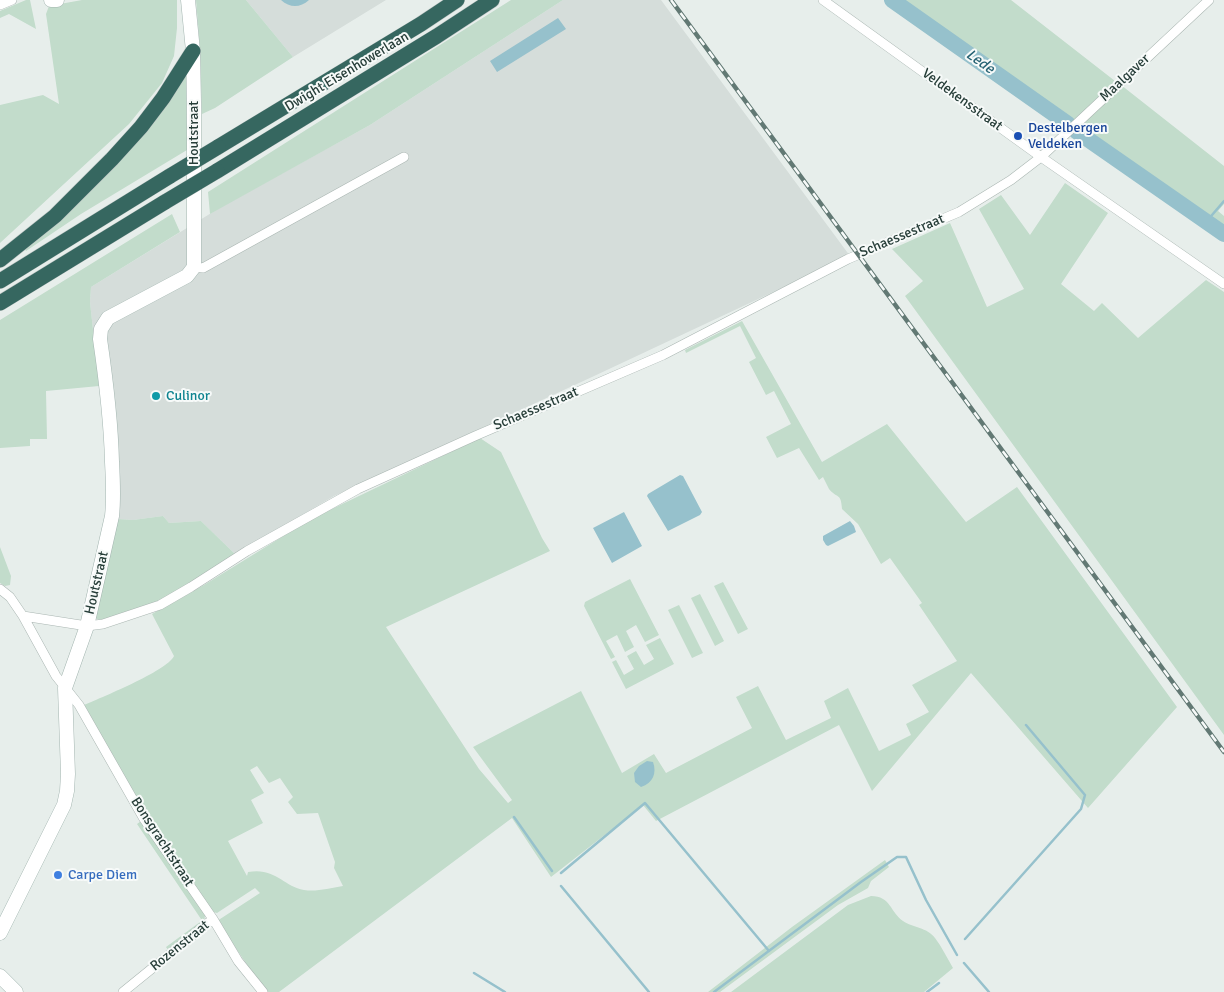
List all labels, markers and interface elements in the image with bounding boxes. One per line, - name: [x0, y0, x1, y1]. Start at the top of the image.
- street label: Dwight Eisenhowerlaan: [282, 28, 412, 116]
- water label: Lede: [962, 46, 998, 78]
- street label: Maalgaver: [1097, 51, 1153, 105]
- street label: Veldekensstraat: [919, 65, 1005, 135]
- street label: Houtstraat: [186, 101, 202, 165]
- place label: Destelbergen Veldeken: [1028, 120, 1108, 152]
- marker: Destelbergen Veldeken: [1012, 130, 1024, 142]
- street label: Schaessestraat: [857, 211, 947, 261]
- street label: Schaessestraat: [491, 384, 581, 434]
- place label: Culinor: [166, 388, 210, 404]
- marker: Culinor: [150, 390, 162, 402]
- street label: Houtstraat: [82, 550, 112, 616]
- street label: Bonsgrachtstraat: [127, 794, 197, 890]
- place label: Carpe Diem: [68, 867, 137, 883]
- marker: Carpe Diem: [52, 869, 64, 881]
- street label: Rozenstraat: [147, 917, 213, 975]

